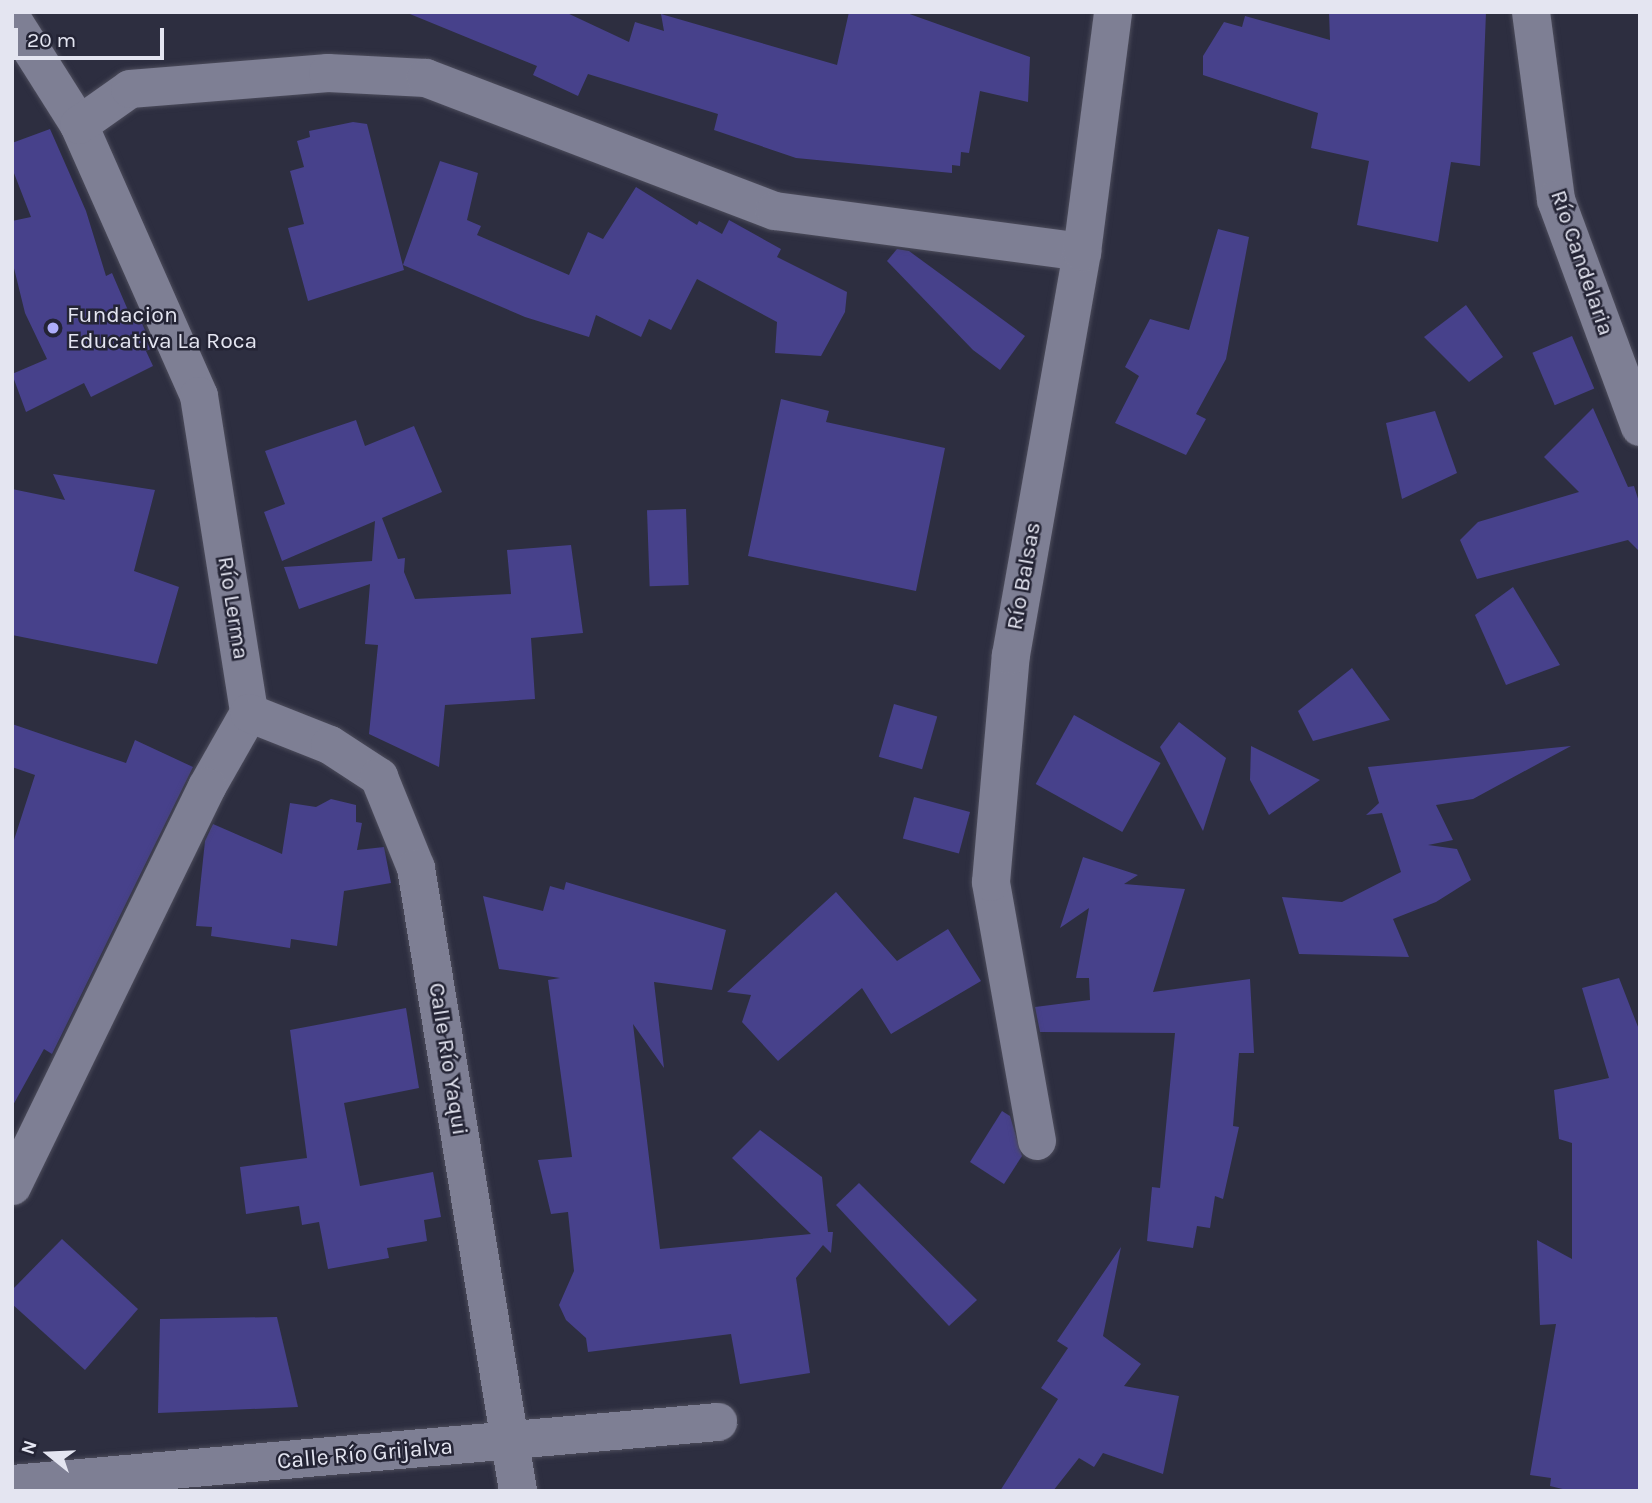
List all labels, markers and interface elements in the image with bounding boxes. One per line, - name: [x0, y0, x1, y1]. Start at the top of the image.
- scale bar: [18, 14, 168, 58]
- text: 20 m: [27, 28, 76, 52]
- street label: Río Candelaria: [1544, 187, 1620, 339]
- place label: Fundacion Educativa La Roca: [67, 301, 257, 355]
- marker: Fundacion Educativa La Roca: [45, 320, 61, 336]
- street label: Río Balsas: [1001, 520, 1047, 632]
- street label: Río Lerma: [211, 554, 255, 662]
- street label: Calle Río Yaqui: [422, 981, 474, 1137]
- north arrow: [14, 1419, 84, 1489]
- street label: Calle Río Grijalva: [276, 1433, 454, 1475]
- text: N: [16, 1438, 42, 1457]

